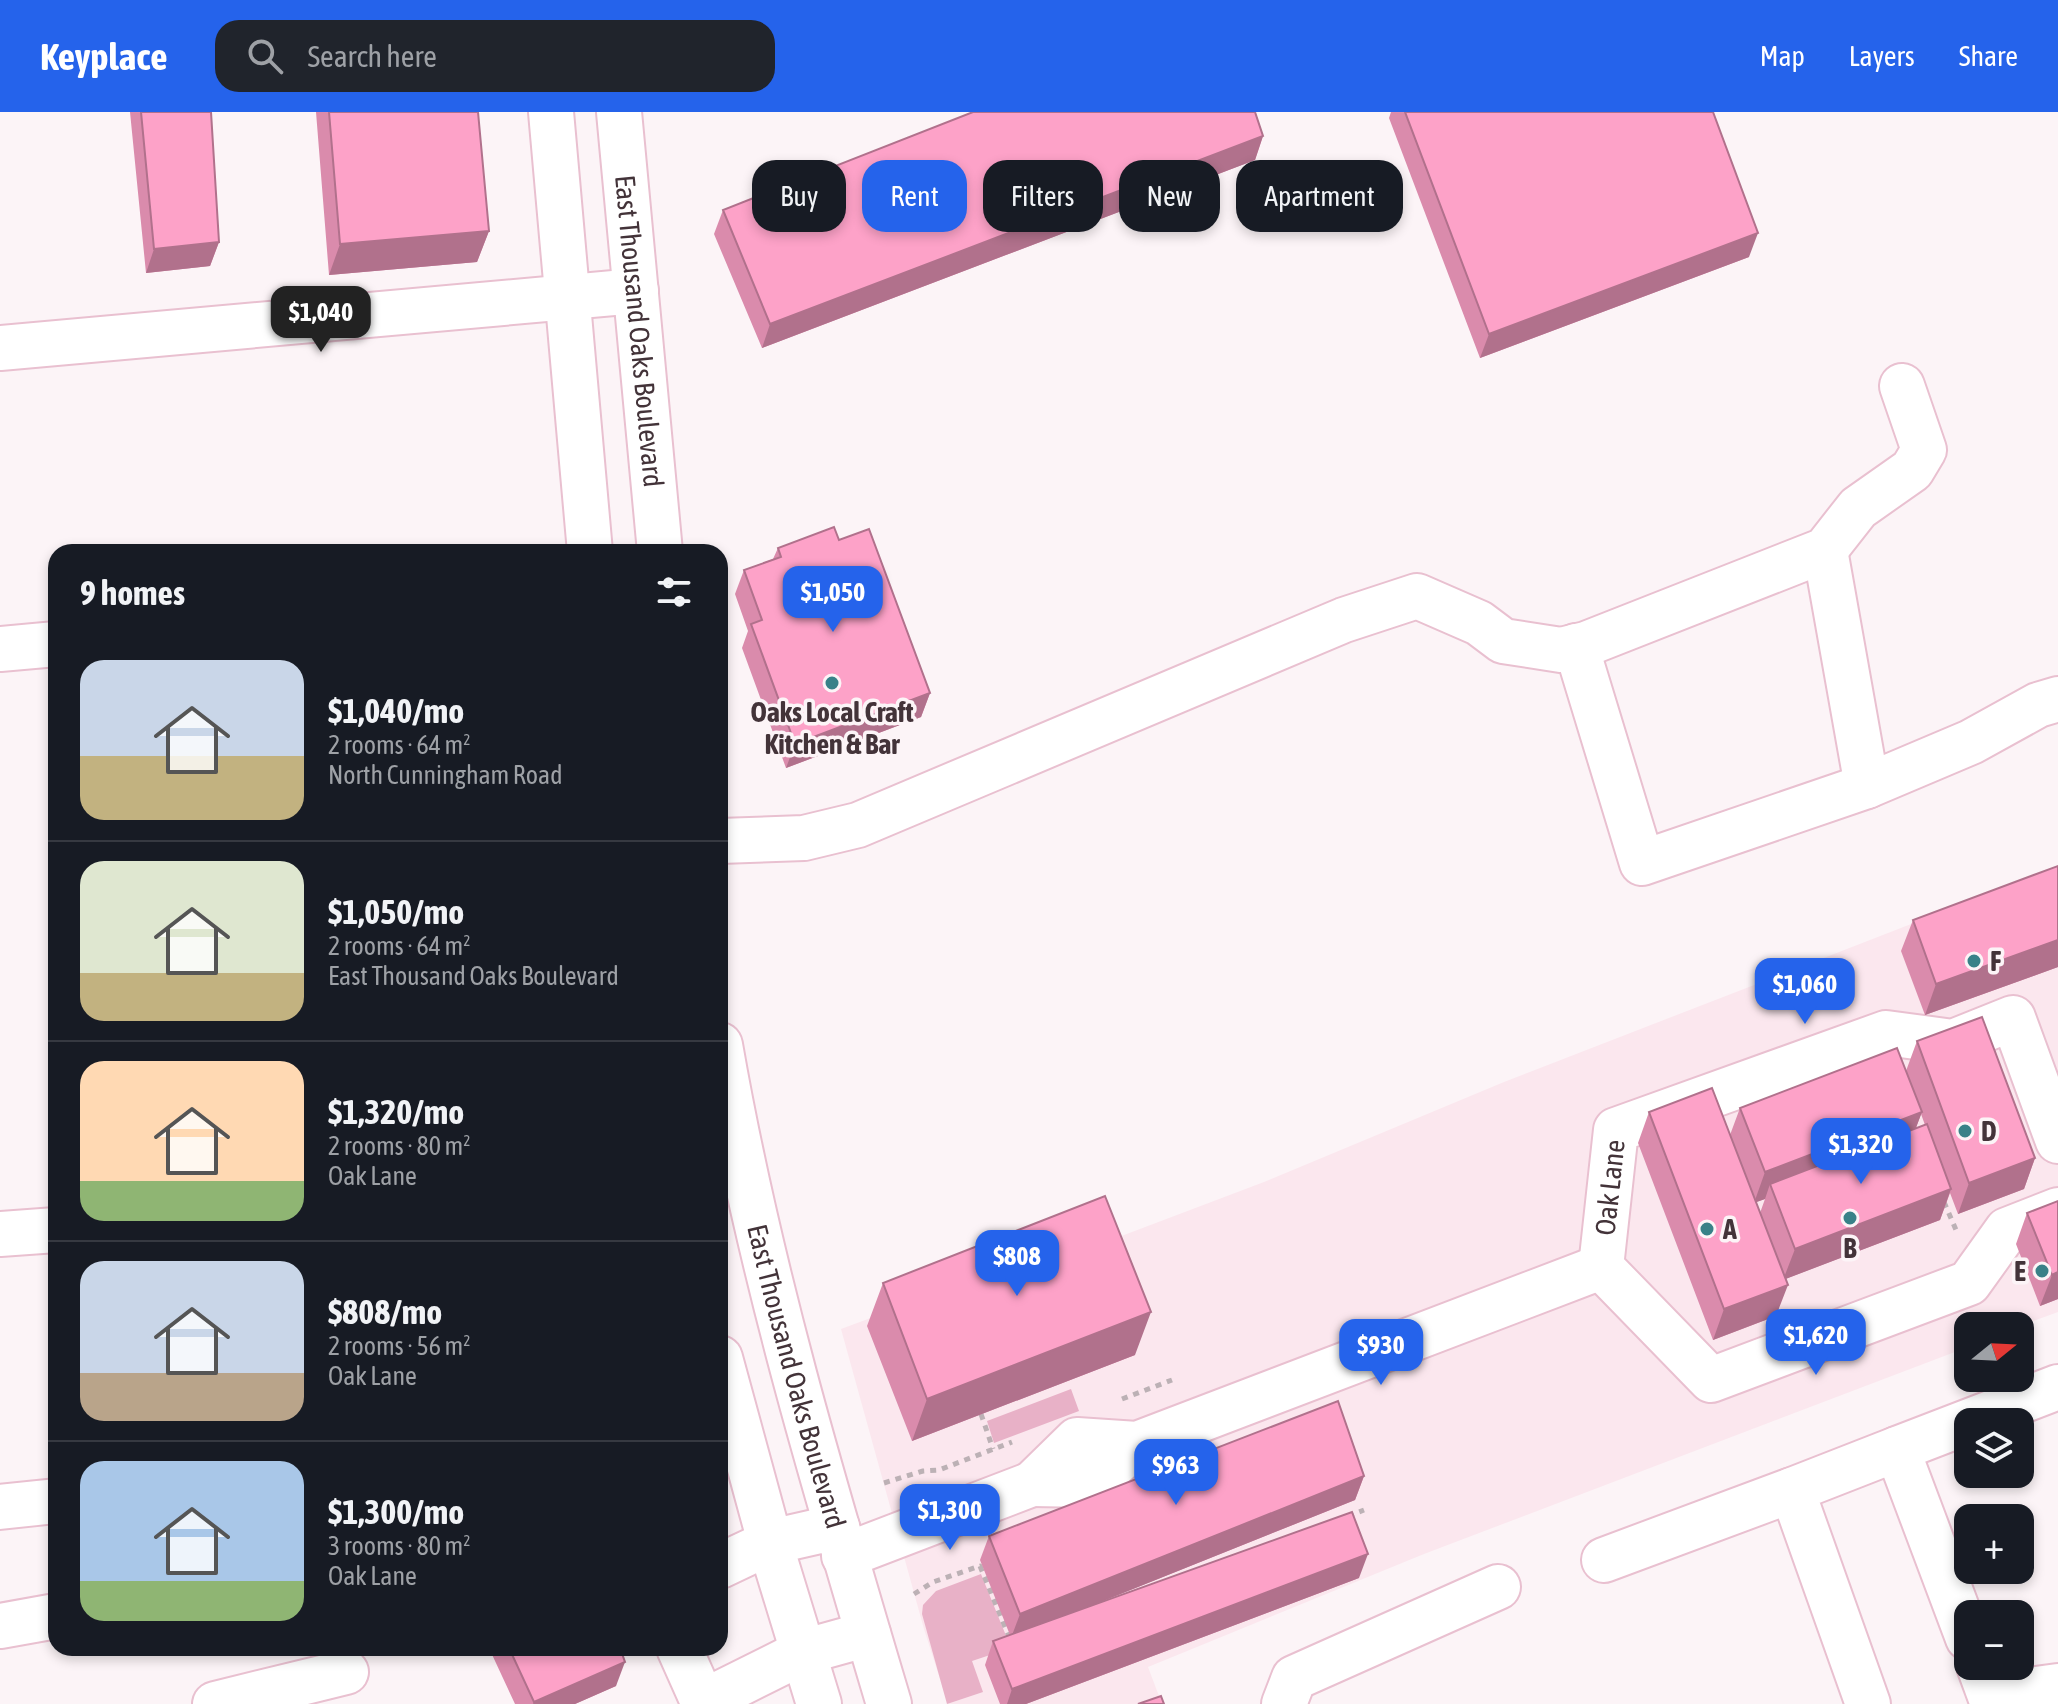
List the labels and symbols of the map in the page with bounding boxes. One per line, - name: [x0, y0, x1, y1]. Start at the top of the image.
- street label: East Thousand Oaks Boulevard: [609, 174, 670, 489]
- pin: $1,040: [256, 286, 386, 354]
- pin: $1,050: [768, 566, 898, 634]
- marker: Oaks Local Craft Kitchen & Bar: [823, 674, 841, 692]
- place label: Oaks Local Craft Kitchen & Bar: [750, 696, 914, 760]
- place label: F: [1990, 945, 2001, 977]
- marker: F: [1965, 952, 1983, 970]
- pin: $1,060: [1740, 958, 1870, 1026]
- place label: D: [1981, 1115, 1997, 1147]
- pin: $1,320: [1796, 1118, 1926, 1186]
- marker: D: [1956, 1122, 1974, 1140]
- street label: Oak Lane: [1589, 1138, 1631, 1237]
- marker: B: [1841, 1209, 1859, 1227]
- place label: A: [1722, 1213, 1737, 1245]
- marker: A: [1698, 1220, 1716, 1238]
- street label: East Thousand Oaks Boulevard: [741, 1221, 852, 1532]
- pin: $808: [970, 1230, 1064, 1298]
- place label: B: [1843, 1232, 1857, 1264]
- place label: E: [2014, 1255, 2026, 1287]
- marker: E: [2033, 1262, 2051, 1280]
- pin: $1,620: [1751, 1309, 1881, 1377]
- north arrow: [1954, 1312, 2034, 1392]
- pin: $930: [1334, 1319, 1428, 1387]
- pin: $963: [1129, 1439, 1223, 1507]
- pin: $1,300: [885, 1484, 1015, 1552]

